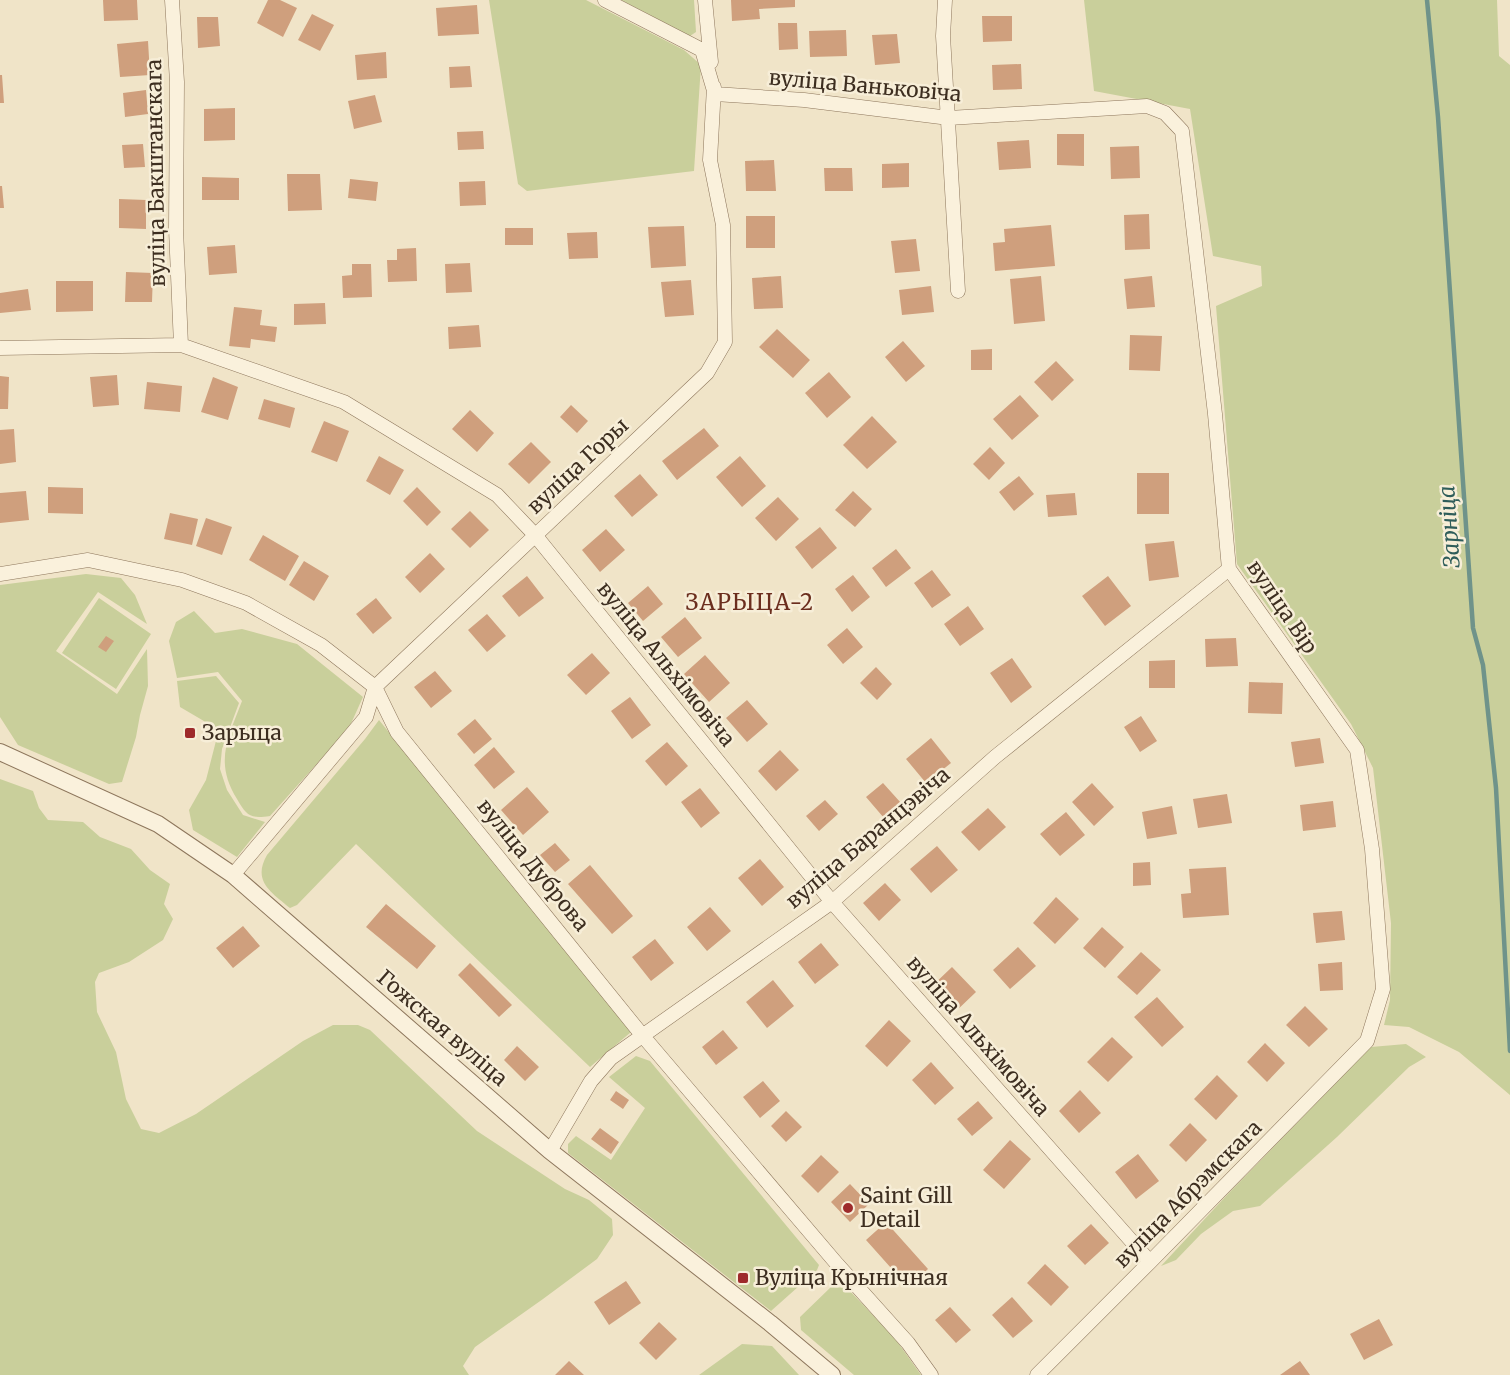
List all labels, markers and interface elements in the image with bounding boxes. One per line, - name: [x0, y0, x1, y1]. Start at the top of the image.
- street label: вуліца Бакштанскага: [140, 59, 171, 287]
- street label: вуліца Ваньковіча: [768, 64, 962, 107]
- street label: вуліца Горы: [521, 412, 634, 520]
- water label: Зарніца: [1432, 485, 1466, 569]
- street label: вуліца Вір: [1241, 555, 1324, 659]
- street label: вуліца Альхімовіча: [592, 576, 741, 752]
- district label: ЗАРЫЦА-2: [685, 588, 815, 616]
- place label: Зарыца: [202, 719, 282, 746]
- marker: Зарыца: [183, 726, 197, 740]
- street label: вуліца Баранцэвіча: [780, 761, 955, 914]
- street label: вуліца Дуброва: [472, 793, 595, 936]
- street label: вуліца Альхімовіча: [901, 950, 1056, 1122]
- street label: Гожская вуліца: [371, 964, 513, 1092]
- street label: вуліца Абрэмскага: [1108, 1114, 1267, 1273]
- place label: Saint Gill Detail: [860, 1182, 953, 1233]
- marker: Saint Gill Detail: [841, 1201, 855, 1215]
- place label: Вуліца Крынічная: [755, 1264, 948, 1291]
- marker: Вуліца Крынічная: [736, 1271, 750, 1285]

